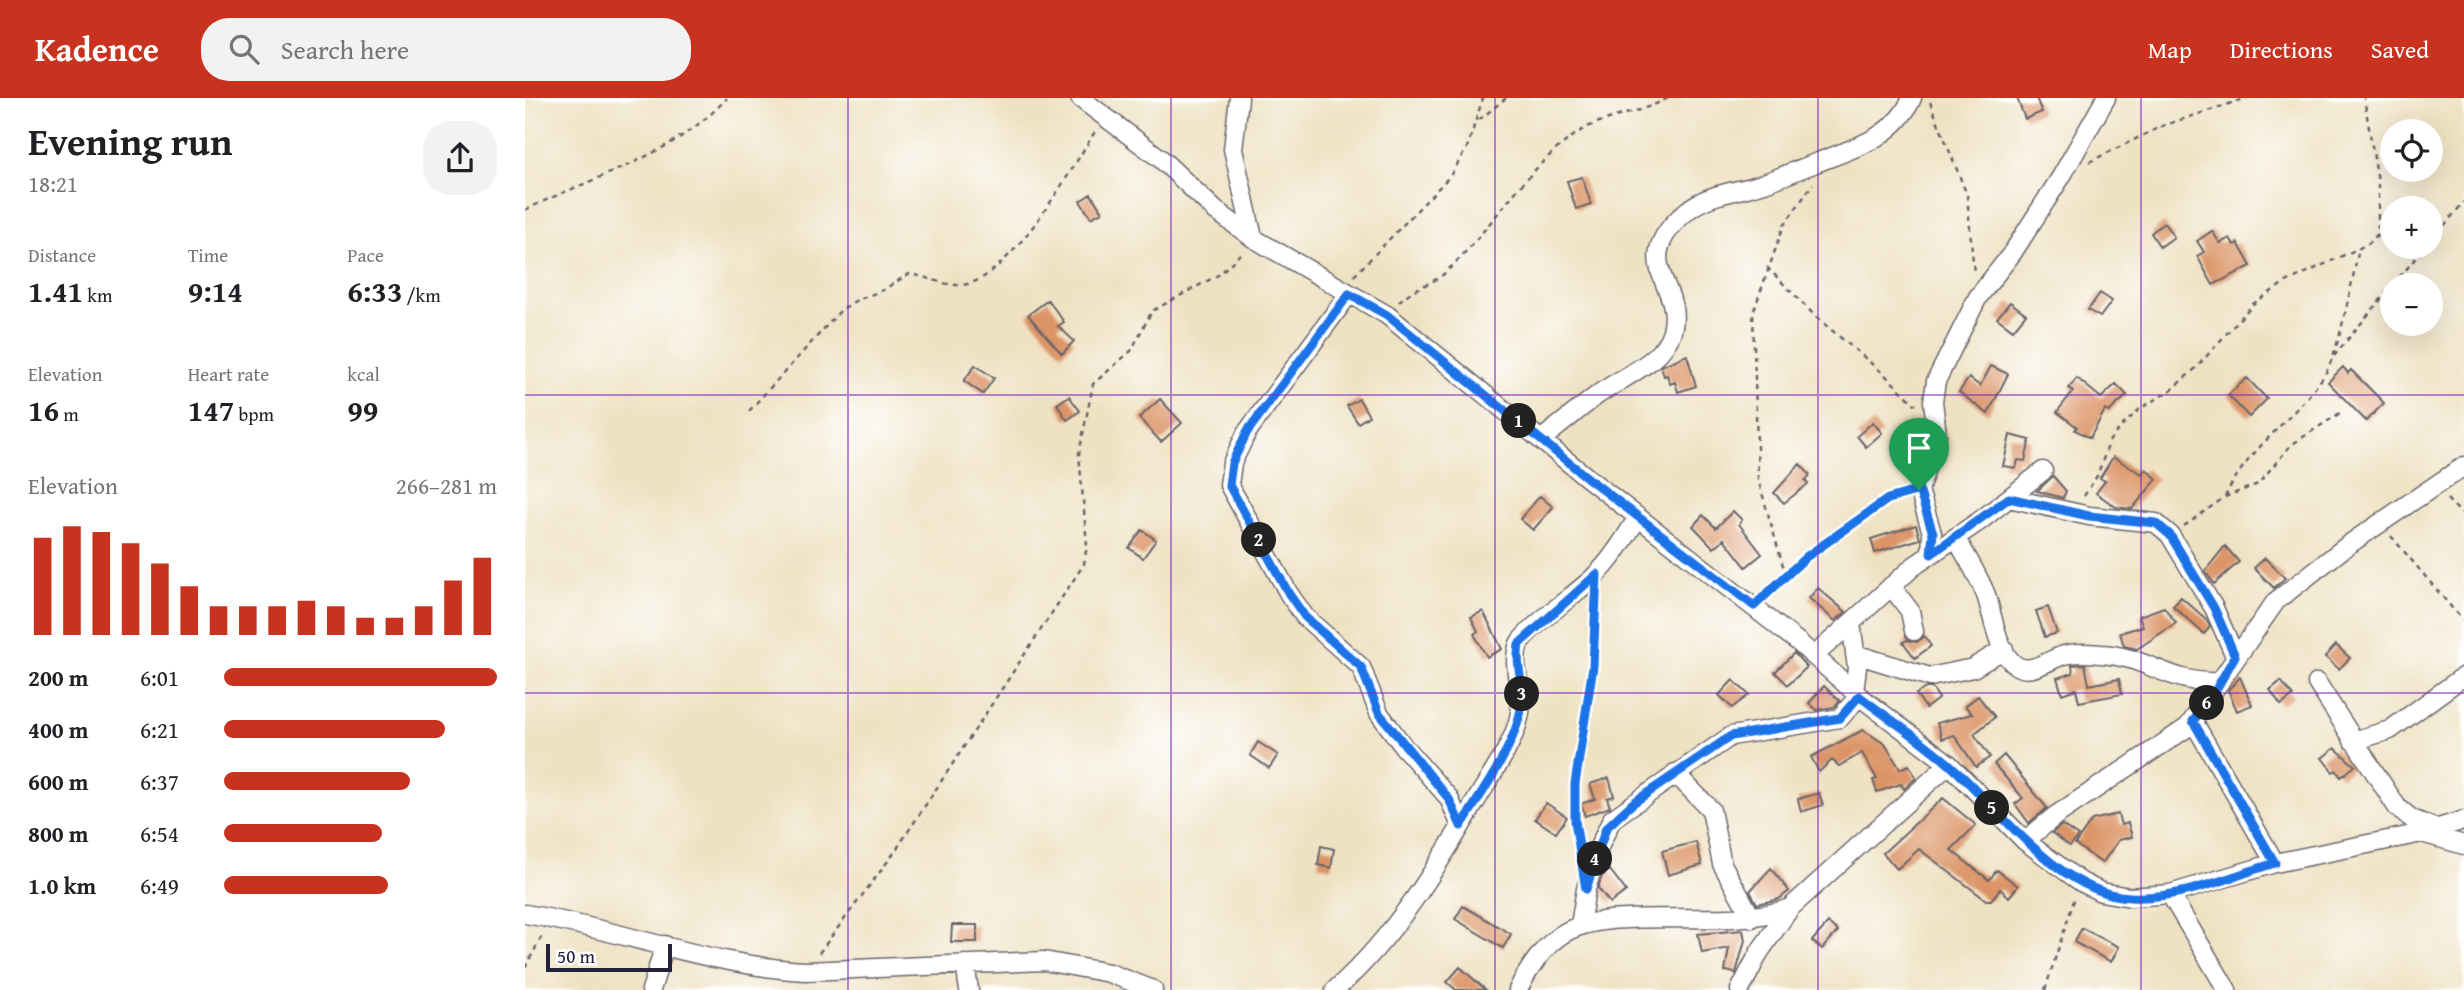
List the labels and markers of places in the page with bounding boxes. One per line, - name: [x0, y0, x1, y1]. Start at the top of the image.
- pin: 1: [1501, 404, 1537, 438]
- pin: [1889, 418, 1949, 490]
- pin: 2: [1241, 522, 1277, 558]
- pin: 3: [1504, 676, 1539, 712]
- pin: 6: [2189, 686, 2225, 720]
- pin: 5: [1975, 790, 2009, 826]
- pin: 4: [1577, 842, 1613, 876]

